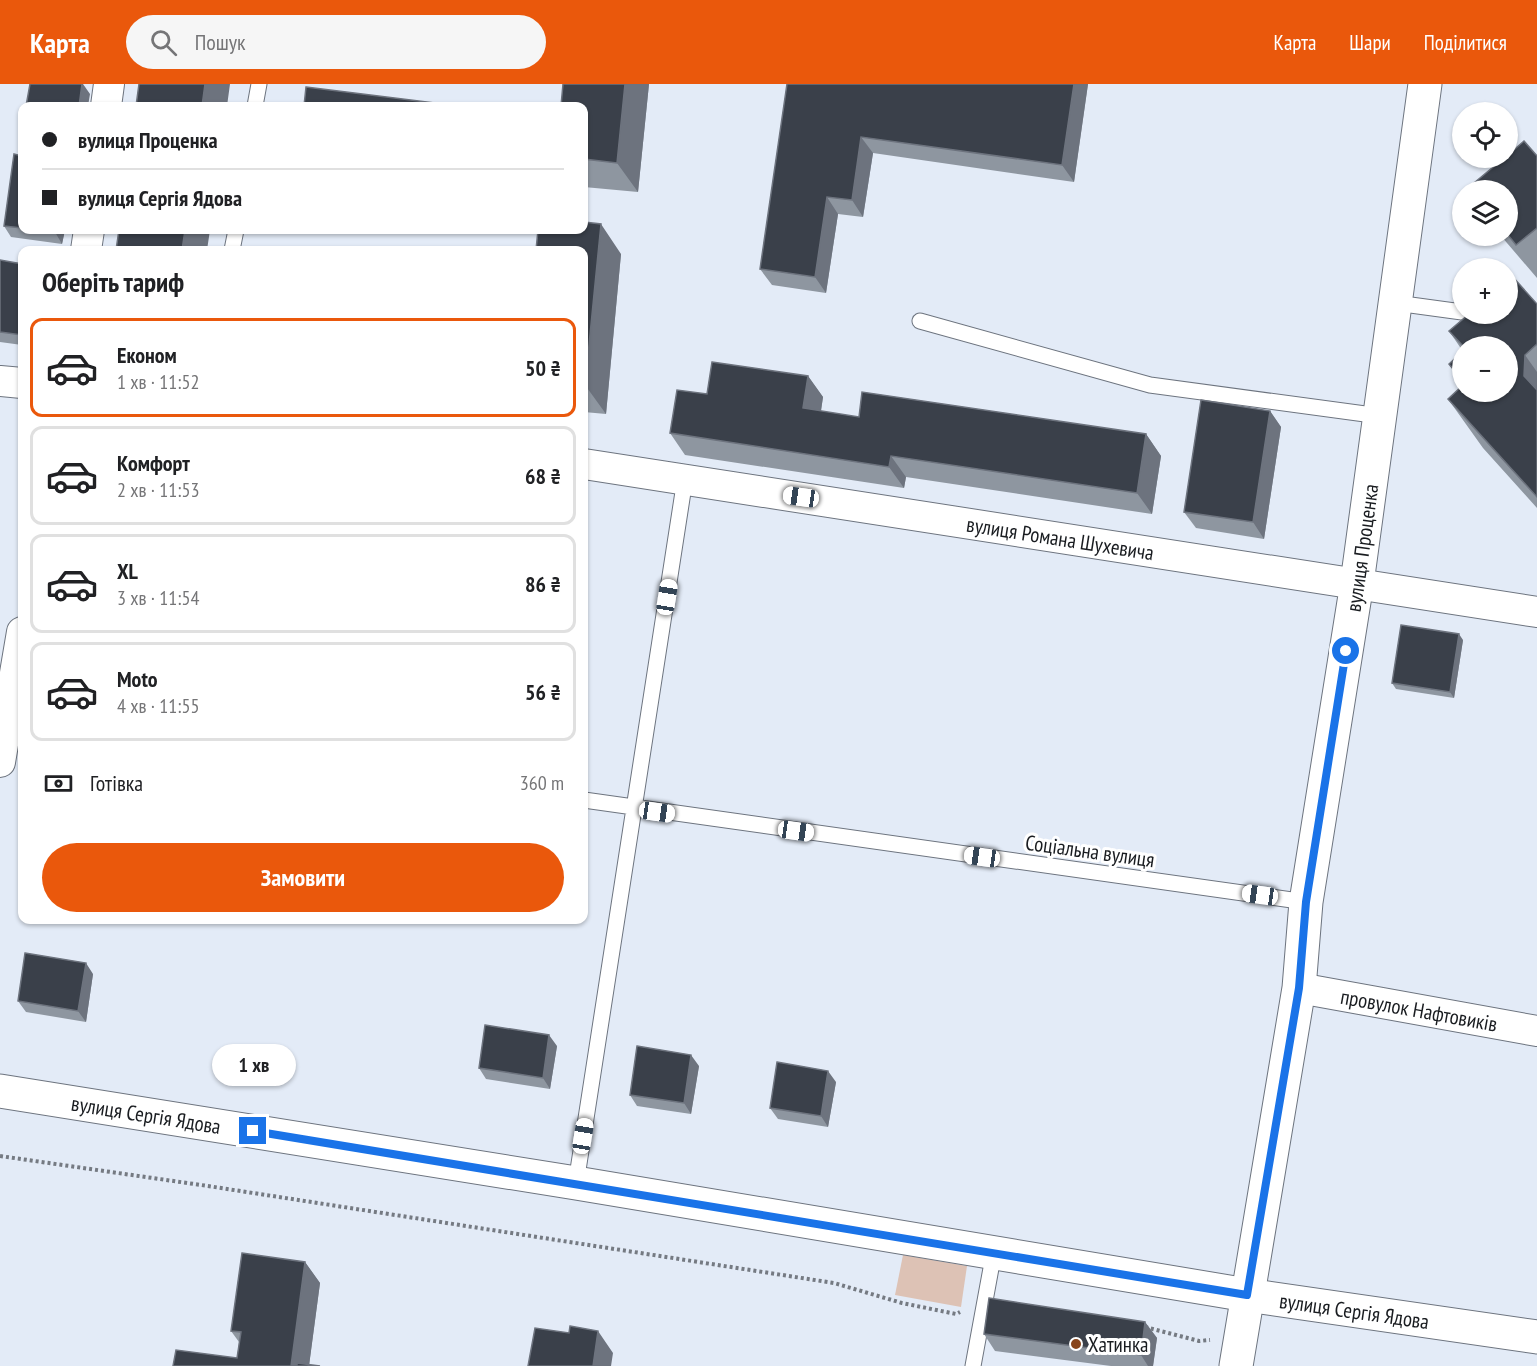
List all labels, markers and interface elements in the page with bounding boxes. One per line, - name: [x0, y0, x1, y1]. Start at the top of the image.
- search box: [126, 15, 546, 69]
- text: Карта: [30, 24, 90, 61]
- icon: search: [147, 26, 180, 59]
- text: Пошук: [195, 28, 246, 56]
- text: Карта: [1274, 29, 1316, 56]
- text: Шари: [1349, 29, 1391, 56]
- text: Поділитися: [1424, 29, 1507, 56]
- map controls: [1452, 102, 1518, 402]
- button: locate: [1452, 102, 1518, 168]
- text: вулиця Проценка: [78, 126, 218, 154]
- button: layers: [1452, 180, 1518, 246]
- text: вулиця Сергія Ядова: [78, 184, 242, 212]
- button: +: [1452, 258, 1518, 324]
- text: Оберіть тариф: [42, 265, 184, 299]
- button: −: [1452, 336, 1518, 402]
- icon: car: [45, 341, 99, 395]
- text: Економ: [117, 341, 177, 369]
- text: 50 ₴: [525, 354, 561, 382]
- text: 1 хв · 11:52: [117, 369, 199, 395]
- icon: car: [45, 449, 99, 503]
- text: Комфорт: [117, 449, 190, 477]
- text: 68 ₴: [525, 462, 561, 490]
- text: 2 хв · 11:53: [117, 477, 199, 503]
- street label: вулиця Проценка: [1339, 482, 1384, 614]
- car: [782, 486, 820, 508]
- street label: вулиця Романа Шухевича: [965, 510, 1156, 566]
- icon: car: [45, 557, 99, 611]
- text: XL: [117, 557, 138, 585]
- text: 86 ₴: [525, 570, 561, 598]
- car: [655, 578, 679, 616]
- text: 3 хв · 11:54: [117, 585, 199, 611]
- route start: [1332, 637, 1359, 664]
- icon: car: [45, 665, 99, 719]
- text: Moto: [117, 665, 158, 693]
- text: 56 ₴: [525, 678, 561, 706]
- text: 4 хв · 11:55: [117, 693, 199, 719]
- icon: cash: [42, 767, 75, 800]
- text: Готівка: [90, 769, 143, 797]
- text: 360 m: [520, 770, 564, 796]
- car: [638, 801, 676, 823]
- car: [777, 820, 815, 842]
- street label: Соціальна вулиця: [1024, 829, 1156, 873]
- button: Замовити: [42, 843, 564, 912]
- car: [963, 846, 1001, 868]
- car: [1241, 884, 1279, 906]
- street label: провулок Нафтовиків: [1338, 982, 1500, 1037]
- callout: 1 хв: [211, 1044, 295, 1086]
- text: 1 хв: [239, 1052, 269, 1078]
- street label: вулиця Сергія Ядова: [70, 1089, 223, 1140]
- route end: [239, 1117, 266, 1144]
- car: [571, 1117, 595, 1155]
- street label: вулиця Сергія Ядова: [1278, 1286, 1431, 1335]
- place label: Хатинка: [1088, 1331, 1148, 1358]
- marker: Хатинка: [1069, 1337, 1083, 1351]

